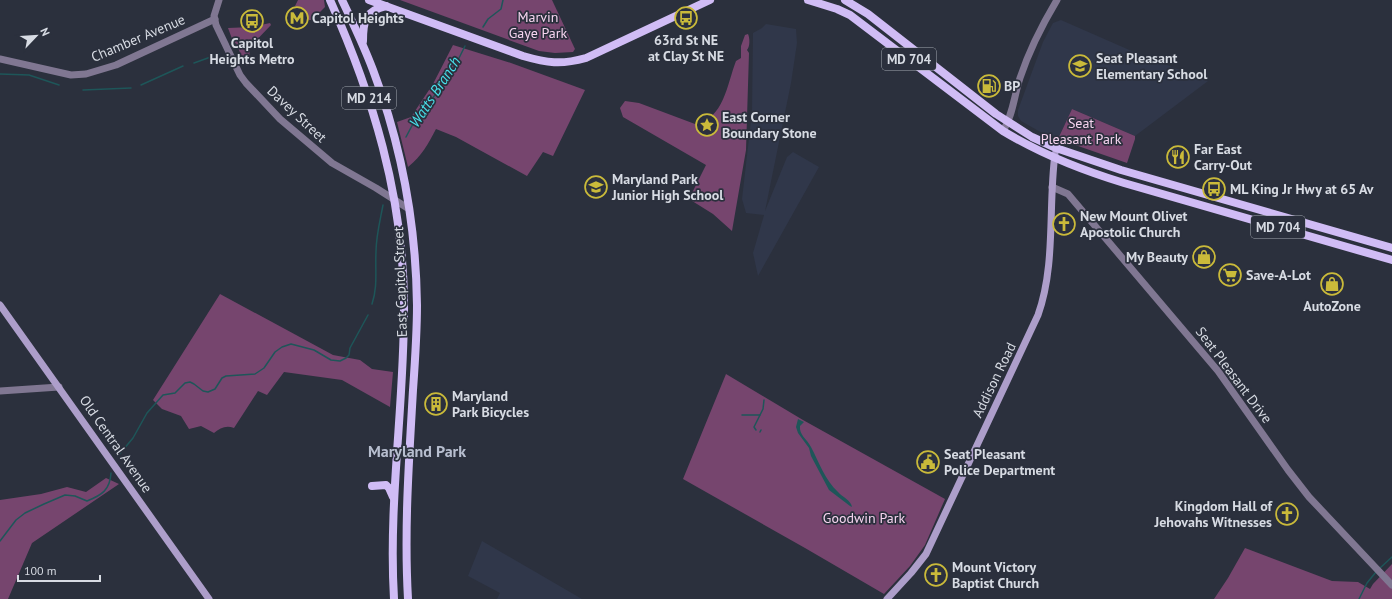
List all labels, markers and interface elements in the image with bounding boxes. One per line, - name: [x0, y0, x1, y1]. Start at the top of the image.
- metro station icon: Capitol Heights: [284, 5, 310, 31]
- bus stop icon: 63rd St NE at Clay St NE: [673, 5, 699, 31]
- bus stop icon: Capitol Heights Metro: [239, 8, 265, 34]
- park label: Marvin Gaye Park: [509, 8, 568, 42]
- place label: Capitol Heights: [312, 9, 404, 27]
- street label: Chamber Avenue: [88, 10, 188, 66]
- north arrow: [16, 16, 56, 56]
- text: N: [37, 26, 53, 38]
- place label: 63rd St NE at Clay St NE: [648, 31, 724, 65]
- place label: Capitol Heights Metro: [209, 34, 295, 68]
- road number: MD 704: [882, 48, 936, 70]
- place label: Seat Pleasant Elementary School: [1096, 49, 1208, 83]
- water label: Watts Branch: [405, 53, 465, 131]
- school or university icon: Seat Pleasant Elementary School: [1067, 53, 1093, 79]
- fuel station icon: BP: [976, 73, 1002, 99]
- place label: BP: [1004, 77, 1020, 95]
- street label: Davey Street: [263, 82, 331, 146]
- road number: MD 214: [342, 87, 396, 109]
- place label: East Corner Boundary Stone: [722, 108, 817, 142]
- place icon: East Corner Boundary Stone: [694, 112, 720, 138]
- park label: Seat Pleasant Park: [1041, 114, 1122, 148]
- place label: Far East Carry-Out: [1194, 140, 1252, 174]
- restaurant icon: Far East Carry-Out: [1165, 144, 1191, 170]
- place label: Maryland Park Junior High School: [611, 170, 724, 204]
- school or university icon: Maryland Park Junior High School: [583, 174, 609, 200]
- bus stop icon: ML King Jr Hwy at 65 Av: [1201, 176, 1227, 202]
- place label: ML King Jr Hwy at 65 Av: [1230, 180, 1374, 198]
- place label: New Mount Olivet Apostolic Church: [1080, 207, 1188, 241]
- church icon: New Mount Olivet Apostolic Church: [1051, 211, 1077, 237]
- road number: MD 704: [1251, 216, 1305, 238]
- street label: East Capitol Street: [389, 226, 411, 338]
- shop icon: My Beauty: [1191, 244, 1217, 270]
- place label: My Beauty: [1126, 248, 1188, 266]
- supermarket icon: Save-A-Lot: [1217, 262, 1243, 288]
- place label: Save-A-Lot: [1246, 266, 1311, 284]
- shop icon: AutoZone: [1319, 271, 1345, 297]
- place label: AutoZone: [1303, 297, 1361, 315]
- street label: Seat Pleasant Drive: [1192, 323, 1276, 427]
- street label: Addison Road: [968, 339, 1020, 421]
- place label: Maryland Park Bicycles: [452, 387, 529, 421]
- building icon: Maryland Park Bicycles: [423, 391, 449, 417]
- street label: Old Central Avenue: [76, 392, 156, 496]
- district label: Maryland Park: [368, 441, 466, 461]
- place label: Seat Pleasant Police Department: [944, 445, 1055, 479]
- public building icon: Seat Pleasant Police Department: [915, 449, 941, 475]
- place label: Kingdom Hall of Jehovahs Witnesses: [1154, 497, 1273, 531]
- church icon: Kingdom Hall of Jehovahs Witnesses: [1274, 501, 1300, 527]
- park label: Goodwin Park: [823, 509, 905, 527]
- scale bar: [18, 557, 100, 583]
- place label: Mount Victory Baptist Church: [952, 558, 1039, 592]
- church icon: Mount Victory Baptist Church: [923, 562, 949, 588]
- text: 100 m: [24, 563, 57, 578]

